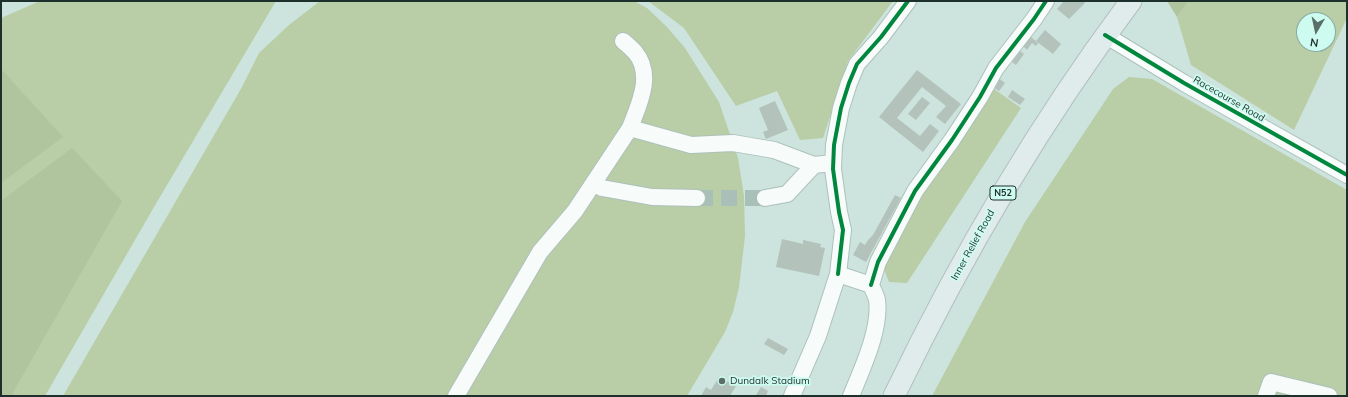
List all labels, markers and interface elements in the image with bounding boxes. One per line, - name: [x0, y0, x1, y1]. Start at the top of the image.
- north arrow: [1296, 12, 1336, 52]
- text: N: [1309, 35, 1319, 50]
- street label: Racecourse Road: [1191, 74, 1267, 124]
- road number: N52: [990, 186, 1016, 200]
- street label: Inner Relief Road: [949, 208, 997, 282]
- place label: Dundalk Stadium: [730, 375, 810, 387]
- marker: Dundalk Stadium: [717, 376, 727, 386]

